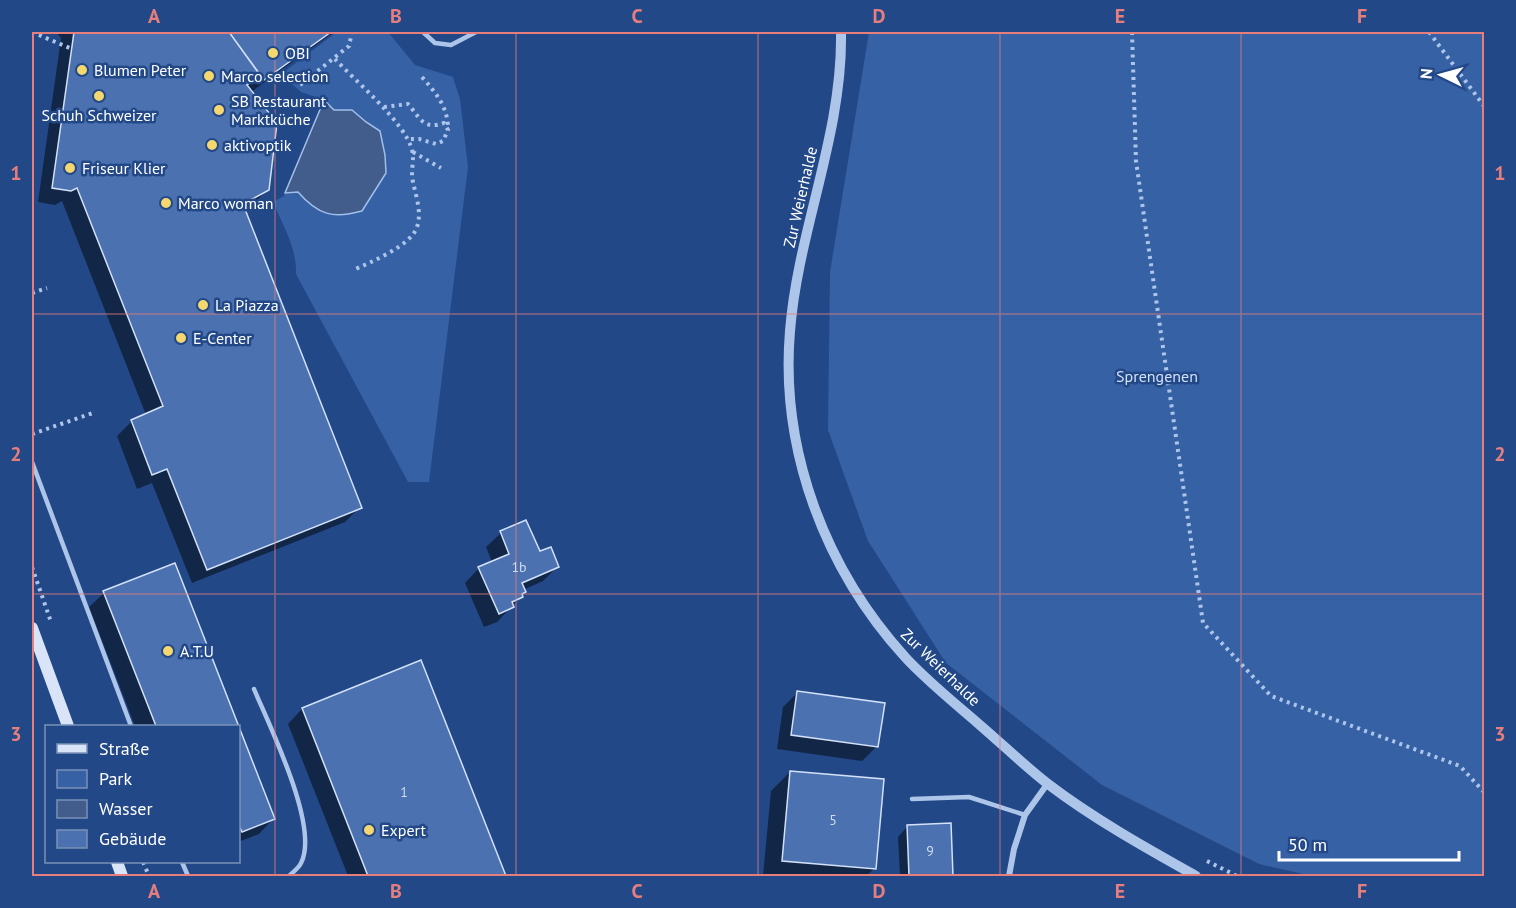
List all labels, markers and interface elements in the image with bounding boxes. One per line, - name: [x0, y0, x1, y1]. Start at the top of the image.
- text: A: [148, 3, 161, 29]
- text: B: [390, 3, 402, 29]
- text: C: [631, 3, 643, 29]
- text: D: [873, 3, 886, 29]
- text: E: [1115, 3, 1125, 29]
- text: F: [1357, 3, 1367, 29]
- place label: OBI: [285, 43, 310, 63]
- north arrow: [1411, 45, 1471, 105]
- marker: OBI: [266, 46, 280, 60]
- place label: Blumen Peter: [94, 60, 187, 80]
- marker: Blumen Peter: [75, 63, 89, 77]
- place label: Marco selection: [221, 66, 328, 86]
- text: N: [1416, 68, 1436, 80]
- marker: Marco selection: [202, 69, 216, 83]
- marker: Schuh Schweizer: [92, 89, 106, 103]
- place label: SB Restaurant Marktküche: [231, 91, 327, 129]
- marker: SB Restaurant Marktküche: [212, 103, 226, 117]
- place label: Schuh Schweizer: [41, 105, 157, 125]
- place label: aktivoptik: [224, 135, 292, 155]
- marker: aktivoptik: [205, 138, 219, 152]
- street label: Zur Weierhalde: [779, 145, 821, 249]
- place label: Friseur Klier: [82, 158, 166, 178]
- text: 1: [10, 160, 22, 186]
- text: 1: [1494, 160, 1506, 186]
- marker: Friseur Klier: [63, 161, 77, 175]
- place label: Marco woman: [178, 193, 274, 213]
- marker: Marco woman: [159, 196, 173, 210]
- place label: La Piazza: [215, 295, 279, 315]
- marker: La Piazza: [196, 298, 210, 312]
- place label: E-Center: [193, 328, 252, 348]
- marker: E-Center: [174, 331, 188, 345]
- park label: Sprengenen: [1116, 366, 1198, 386]
- text: 2: [10, 441, 22, 467]
- text: 2: [1494, 441, 1506, 467]
- house number: 1b: [511, 558, 527, 576]
- street label: Zur Weierhalde: [897, 624, 985, 710]
- place label: A.T.U: [180, 641, 214, 661]
- marker: A.T.U: [161, 644, 175, 658]
- text: 3: [10, 721, 22, 747]
- text: 3: [1494, 721, 1506, 747]
- legend: [45, 725, 240, 863]
- text: Straße: [99, 737, 150, 760]
- text: Park: [99, 767, 132, 790]
- house number: 1: [400, 783, 408, 801]
- text: Wasser: [99, 797, 153, 820]
- house number: 5: [829, 811, 837, 829]
- place label: Expert: [381, 820, 427, 840]
- marker: Expert: [362, 823, 376, 837]
- scale bar: [1279, 824, 1459, 862]
- text: Gebäude: [99, 827, 166, 850]
- text: 50 m: [1288, 833, 1327, 856]
- house number: 9: [926, 842, 934, 860]
- text: A: [148, 878, 161, 904]
- text: B: [390, 878, 402, 904]
- text: C: [631, 878, 643, 904]
- text: D: [873, 878, 886, 904]
- text: E: [1115, 878, 1125, 904]
- text: F: [1357, 878, 1367, 904]

